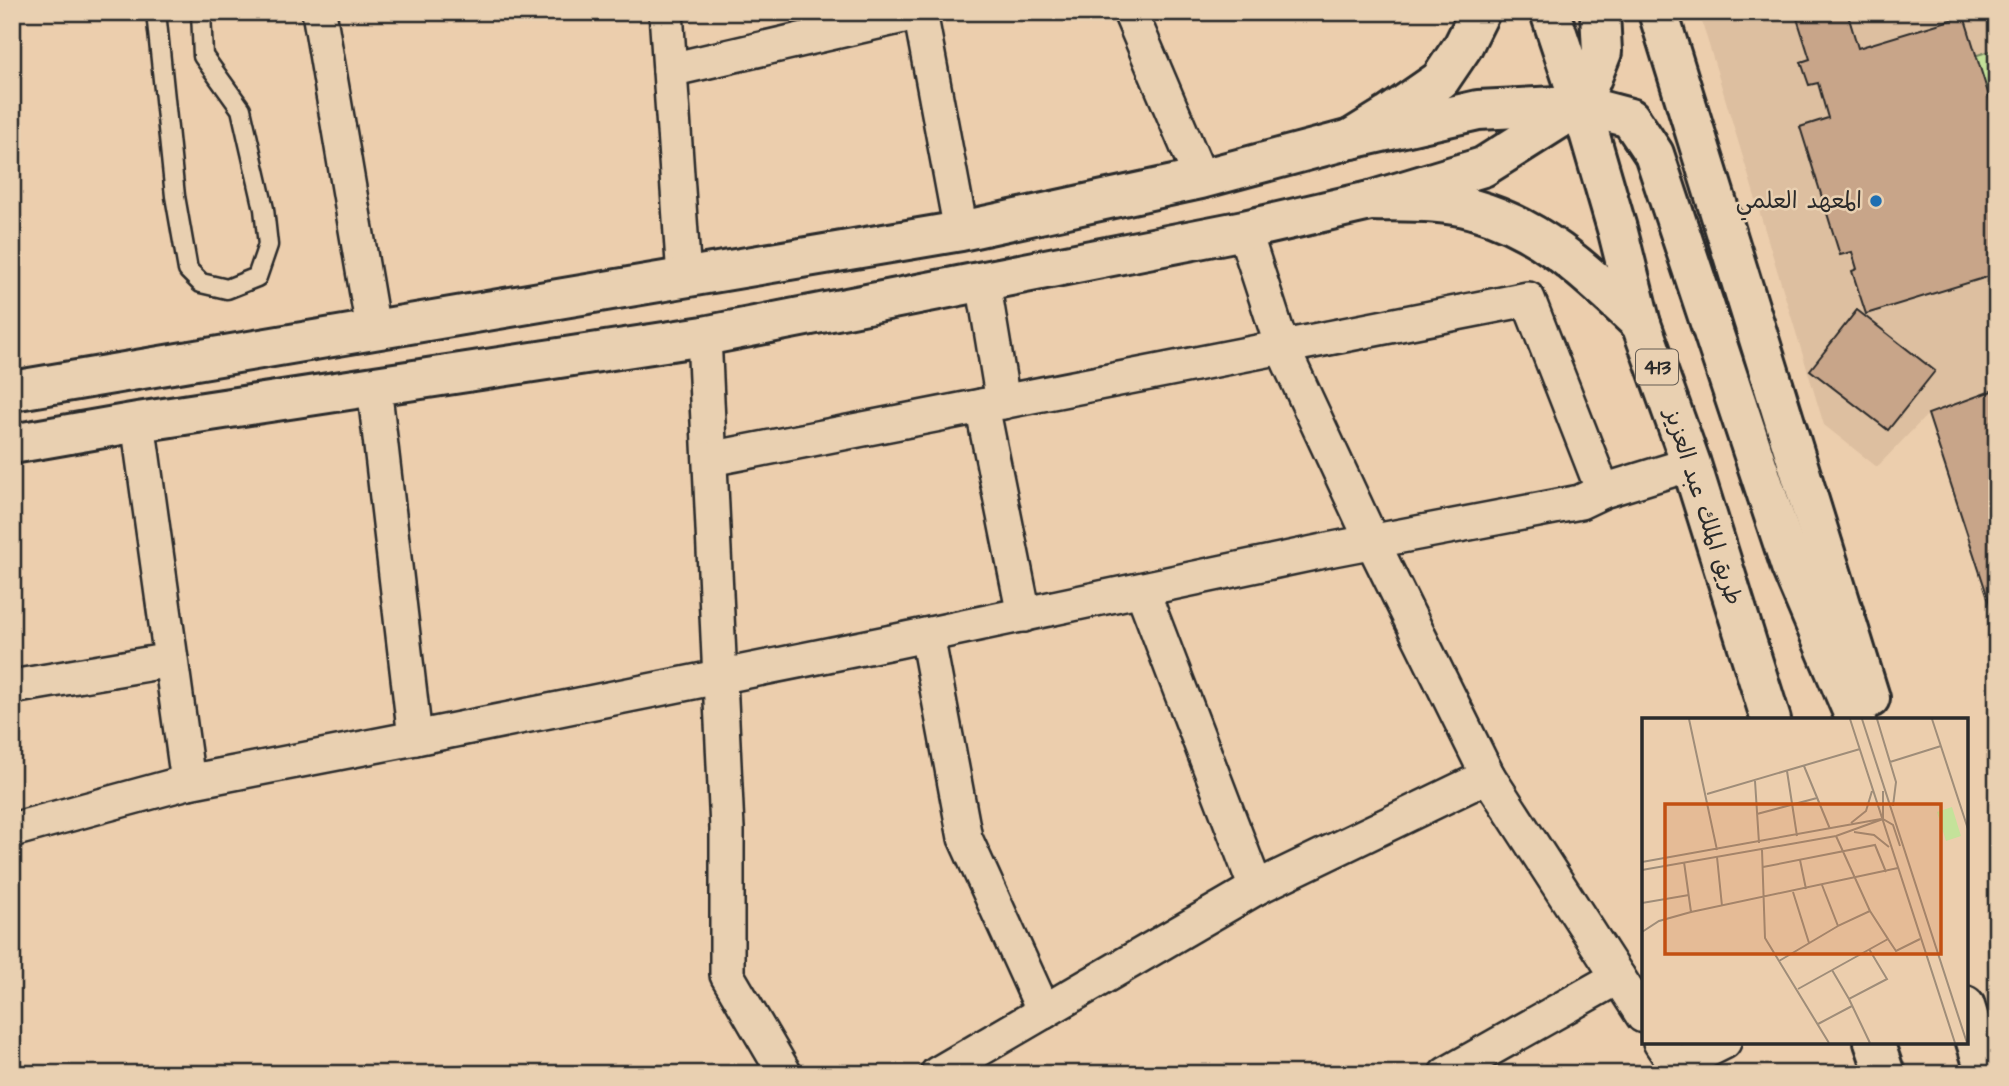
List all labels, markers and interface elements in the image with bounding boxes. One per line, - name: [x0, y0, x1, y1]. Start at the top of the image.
- place label: المعهد العلمي: [1736, 185, 1862, 221]
- marker: المعهد العلمي: [1868, 193, 1884, 209]
- road number: 413: [1636, 350, 1678, 384]
- street label: طريق الملك عبد العزيز: [1656, 403, 1750, 609]
- inset map: [1642, 718, 1967, 1044]

